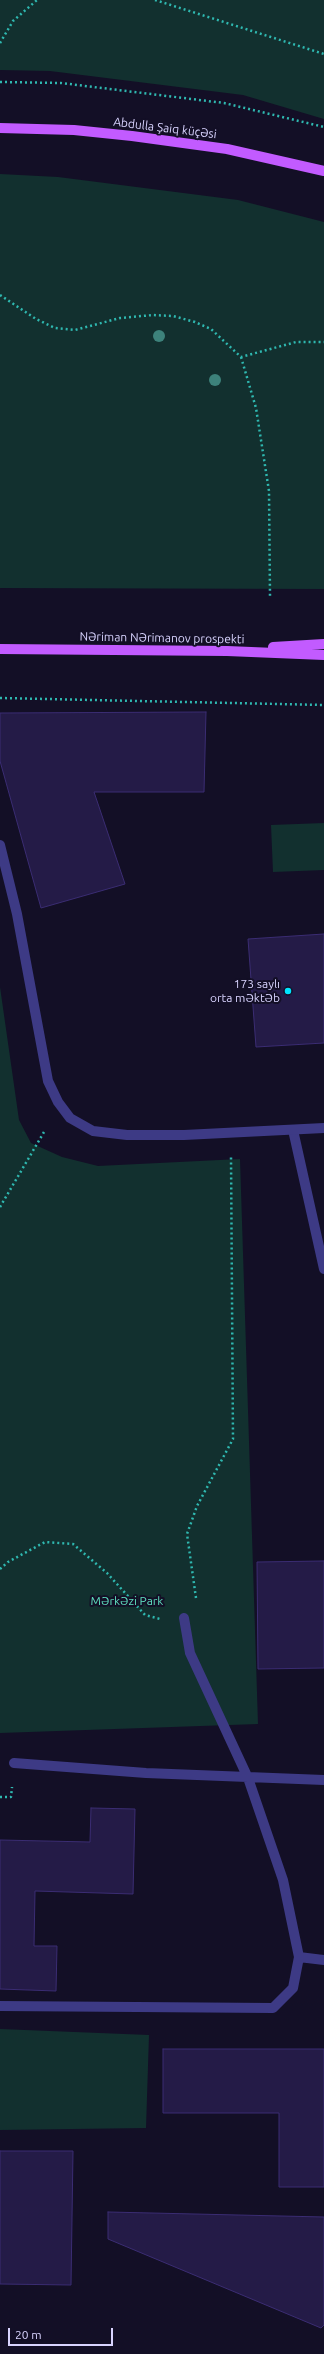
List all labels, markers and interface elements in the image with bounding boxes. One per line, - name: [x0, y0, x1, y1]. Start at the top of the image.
- street label: Abdulla Şaiq küçəsi: [112, 115, 218, 141]
- street label: Nəriman Nərimanov prospekti: [79, 629, 245, 647]
- place label: 173 saylı orta məktəb: [210, 977, 280, 1005]
- marker: 173 saylı orta məktəb: [283, 986, 293, 996]
- park label: Mərkəzi Park: [91, 1594, 163, 1608]
- scale bar: [10, 2320, 115, 2346]
- text: 20 m: [15, 2328, 42, 2341]

